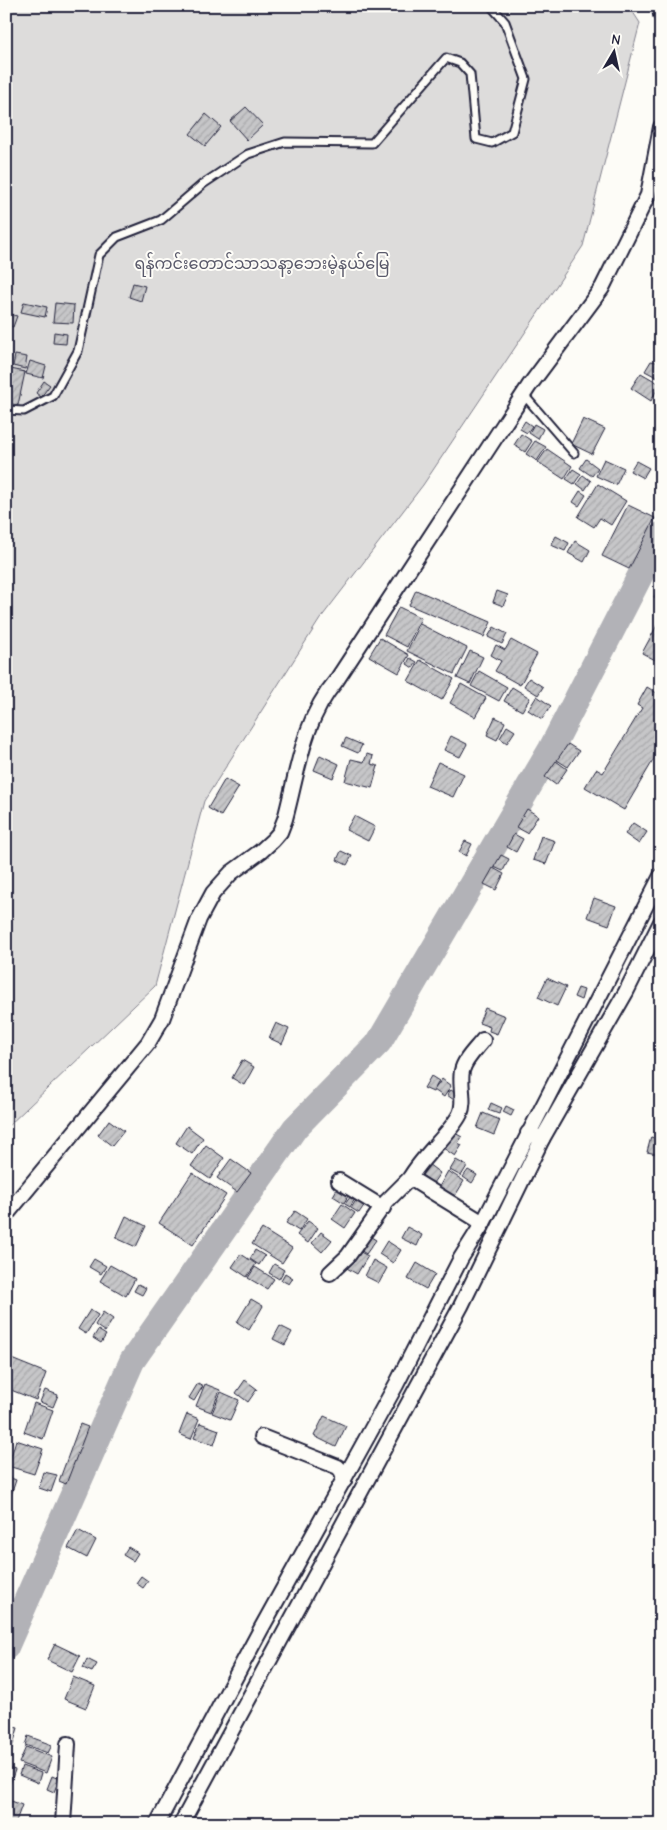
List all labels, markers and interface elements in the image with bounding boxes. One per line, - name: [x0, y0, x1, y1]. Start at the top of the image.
- north arrow: [590, 28, 640, 78]
- text: N: [610, 31, 622, 49]
- park label: ရန်ကင်းတောင်သာသနာ့ဘေးမဲ့နယ်မြေ: [134, 252, 390, 277]

